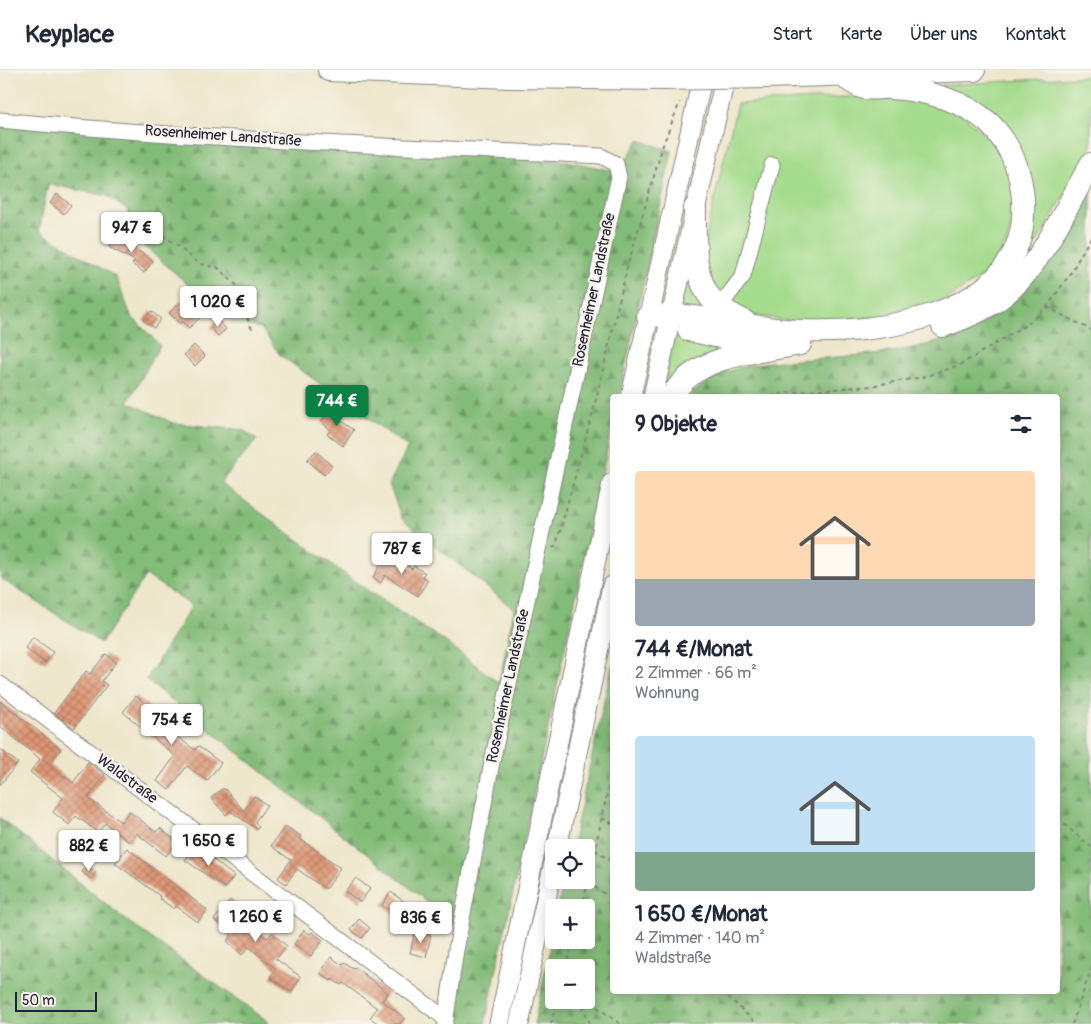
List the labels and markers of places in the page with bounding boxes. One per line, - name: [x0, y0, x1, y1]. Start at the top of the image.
- pin: 947 €: [97, 212, 167, 254]
- pin: 1 020 €: [172, 286, 264, 328]
- pin: 744 €: [302, 384, 372, 427]
- pin: 787 €: [367, 532, 437, 575]
- pin: 754 €: [137, 704, 207, 746]
- pin: 1 650 €: [163, 824, 255, 867]
- pin: 882 €: [54, 830, 124, 872]
- pin: 1 260 €: [210, 900, 302, 943]
- pin: 836 €: [386, 902, 456, 944]

